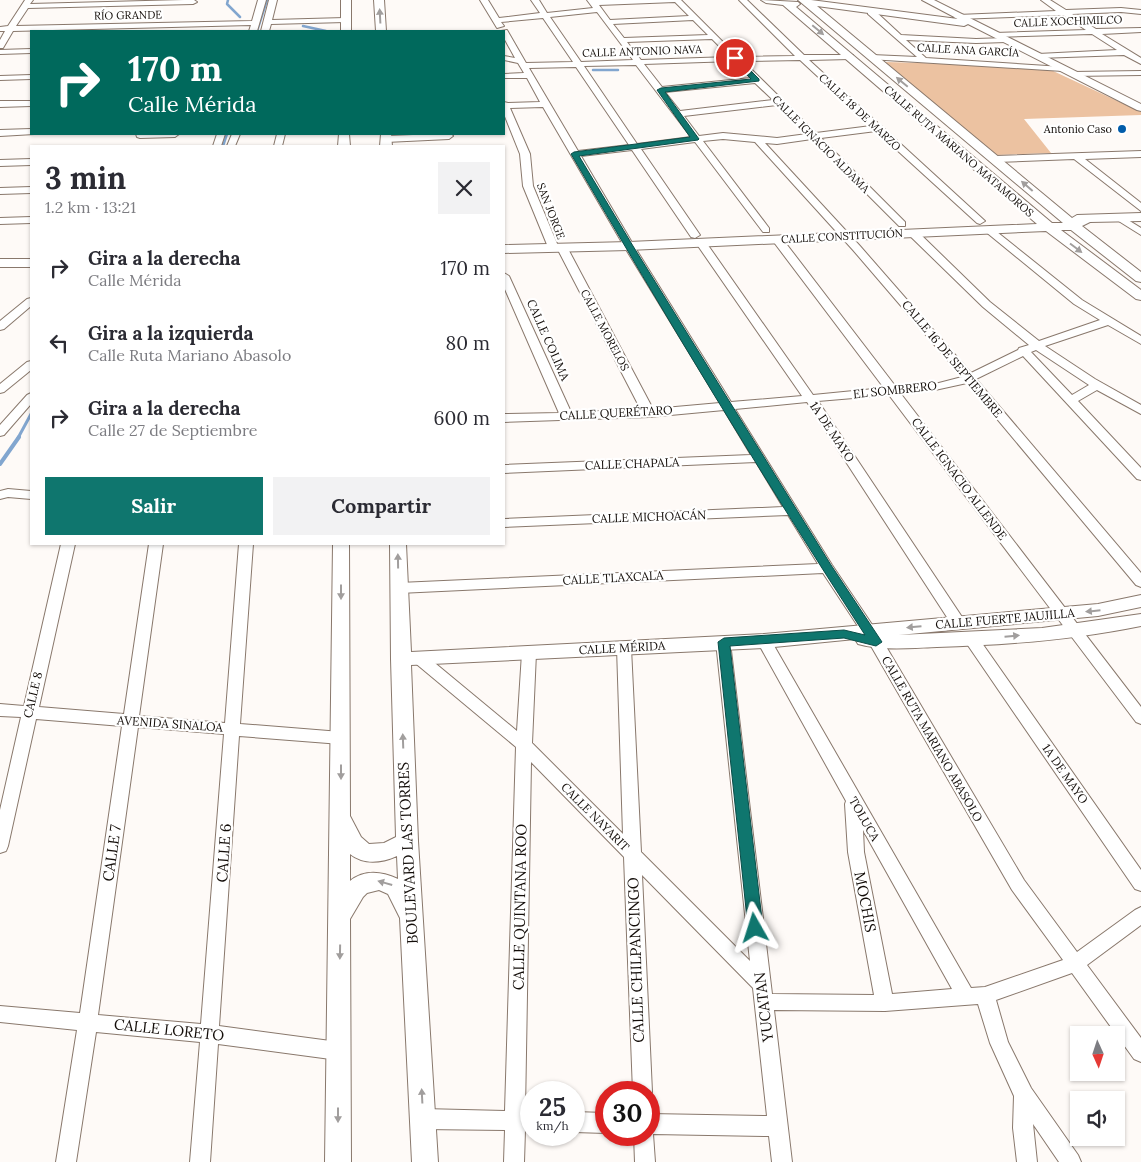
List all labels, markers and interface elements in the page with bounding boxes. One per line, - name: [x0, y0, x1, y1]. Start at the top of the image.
- street label: RÍO GRANDE: [94, 7, 162, 23]
- one-way arrow: [375, 7, 383, 23]
- street label: CALLE XOCHIMILCO: [1013, 12, 1123, 30]
- one-way arrow: [811, 24, 824, 35]
- pin: [714, 37, 756, 79]
- street label: CALLE ANA GARCÍA: [917, 40, 1021, 60]
- street label: CALLE ANTONIO NAVA: [582, 42, 703, 60]
- icon: arrive: [721, 44, 749, 72]
- text: 170 m: [128, 46, 222, 91]
- icon: right: [45, 50, 110, 115]
- street label: CALLE 18 DE MARZO: [816, 70, 904, 154]
- one-way arrow: [896, 76, 909, 87]
- street label: CALLE RUTA MARIANO MATAMOROS: [881, 82, 1037, 220]
- text: Calle Mérida: [128, 90, 257, 118]
- street label: CALLE IGNACIO ALDAMA: [769, 92, 873, 196]
- place label: Antonio Caso: [1043, 122, 1112, 136]
- marker: Antonio Caso: [1116, 123, 1128, 135]
- text: 3 min: [45, 159, 126, 197]
- button: close: [438, 162, 490, 214]
- one-way arrow: [1021, 180, 1033, 192]
- street label: SAN JORGE: [534, 181, 568, 241]
- text: 1.2 km · 13:21: [45, 197, 136, 217]
- street label: CALLE CONSTITUCIÓN: [781, 226, 903, 246]
- one-way arrow: [1069, 243, 1083, 253]
- text: Gira a la derecha: [88, 246, 241, 270]
- icon: right: [45, 254, 73, 282]
- text: 170 m: [441, 256, 490, 280]
- text: Calle Mérida: [88, 270, 182, 290]
- street label: CALLE MORELOS: [578, 287, 632, 373]
- street label: CALLE COLIMA: [524, 297, 573, 383]
- street label: CALLE 16 DE SEPTIEMBRE: [899, 297, 1006, 420]
- text: Gira a la izquierda: [88, 321, 254, 345]
- icon: left: [45, 329, 73, 357]
- text: 80 m: [446, 331, 490, 355]
- text: Calle Ruta Mariano Abasolo: [88, 345, 291, 365]
- street label: EL SOMBRERO: [852, 378, 938, 401]
- text: Gira a la derecha: [88, 396, 241, 420]
- street label: 1A DE MAYO: [807, 399, 858, 465]
- street label: CALLE QUERÉTARO: [559, 402, 673, 423]
- icon: right: [45, 404, 73, 432]
- text: 600 m: [433, 406, 490, 430]
- street label: CALLE IGNACIO ALLENDE: [909, 415, 1010, 543]
- text: Calle 27 de Septiembre: [88, 420, 257, 440]
- street label: CALLE CHAPALA: [584, 454, 680, 473]
- button: Salir: [45, 477, 263, 535]
- button: Compartir: [273, 477, 490, 535]
- street label: CALLE MICHOACÁN: [591, 507, 707, 526]
- one-way arrow: [394, 553, 402, 569]
- street label: CALLE TLAXCALA: [562, 567, 664, 588]
- one-way arrow: [337, 585, 345, 601]
- street label: CALLE FUERTE JAUJILLA: [935, 605, 1076, 632]
- one-way arrow: [1085, 607, 1101, 615]
- one-way arrow: [906, 624, 922, 632]
- one-way arrow: [1004, 632, 1020, 640]
- street label: CALLE MÉRIDA: [578, 638, 666, 657]
- street label: CALLE RUTA MARIANO ABASOLO: [879, 653, 986, 824]
- street label: CALLE 8: [20, 670, 45, 719]
- street label: AVENIDA SINALOA: [116, 712, 224, 735]
- one-way arrow: [399, 733, 407, 749]
- street label: 1A DE MAYO: [1039, 741, 1092, 807]
- street label: BOULEVARD LAS TORRES: [393, 761, 422, 945]
- one-way arrow: [337, 765, 345, 781]
- street label: CALLE NAYARIT: [558, 779, 633, 854]
- street label: TOLUCA: [846, 794, 883, 844]
- street label: CALLE 7: [98, 823, 125, 883]
- street label: CALLE 6: [212, 823, 235, 883]
- street label: CALLE QUINTANA ROO: [509, 823, 530, 990]
- street label: MOCHIS: [850, 870, 881, 934]
- street label: CALLE CHILPANCINGO: [623, 877, 648, 1043]
- one-way arrow: [377, 879, 392, 887]
- position arrow: [728, 901, 780, 953]
- one-way arrow: [335, 945, 343, 961]
- street label: YUCATAN: [750, 971, 777, 1044]
- street label: CALLE LORETO: [113, 1014, 225, 1045]
- north arrow: [1070, 1026, 1125, 1081]
- map controls: [1070, 1026, 1125, 1146]
- speed limit sign: 30: [595, 1081, 660, 1146]
- one-way arrow: [417, 1088, 425, 1104]
- text: 25: [539, 1091, 566, 1123]
- button: sound: [1070, 1091, 1125, 1146]
- one-way arrow: [334, 1107, 342, 1123]
- text: km/h: [536, 1118, 569, 1133]

